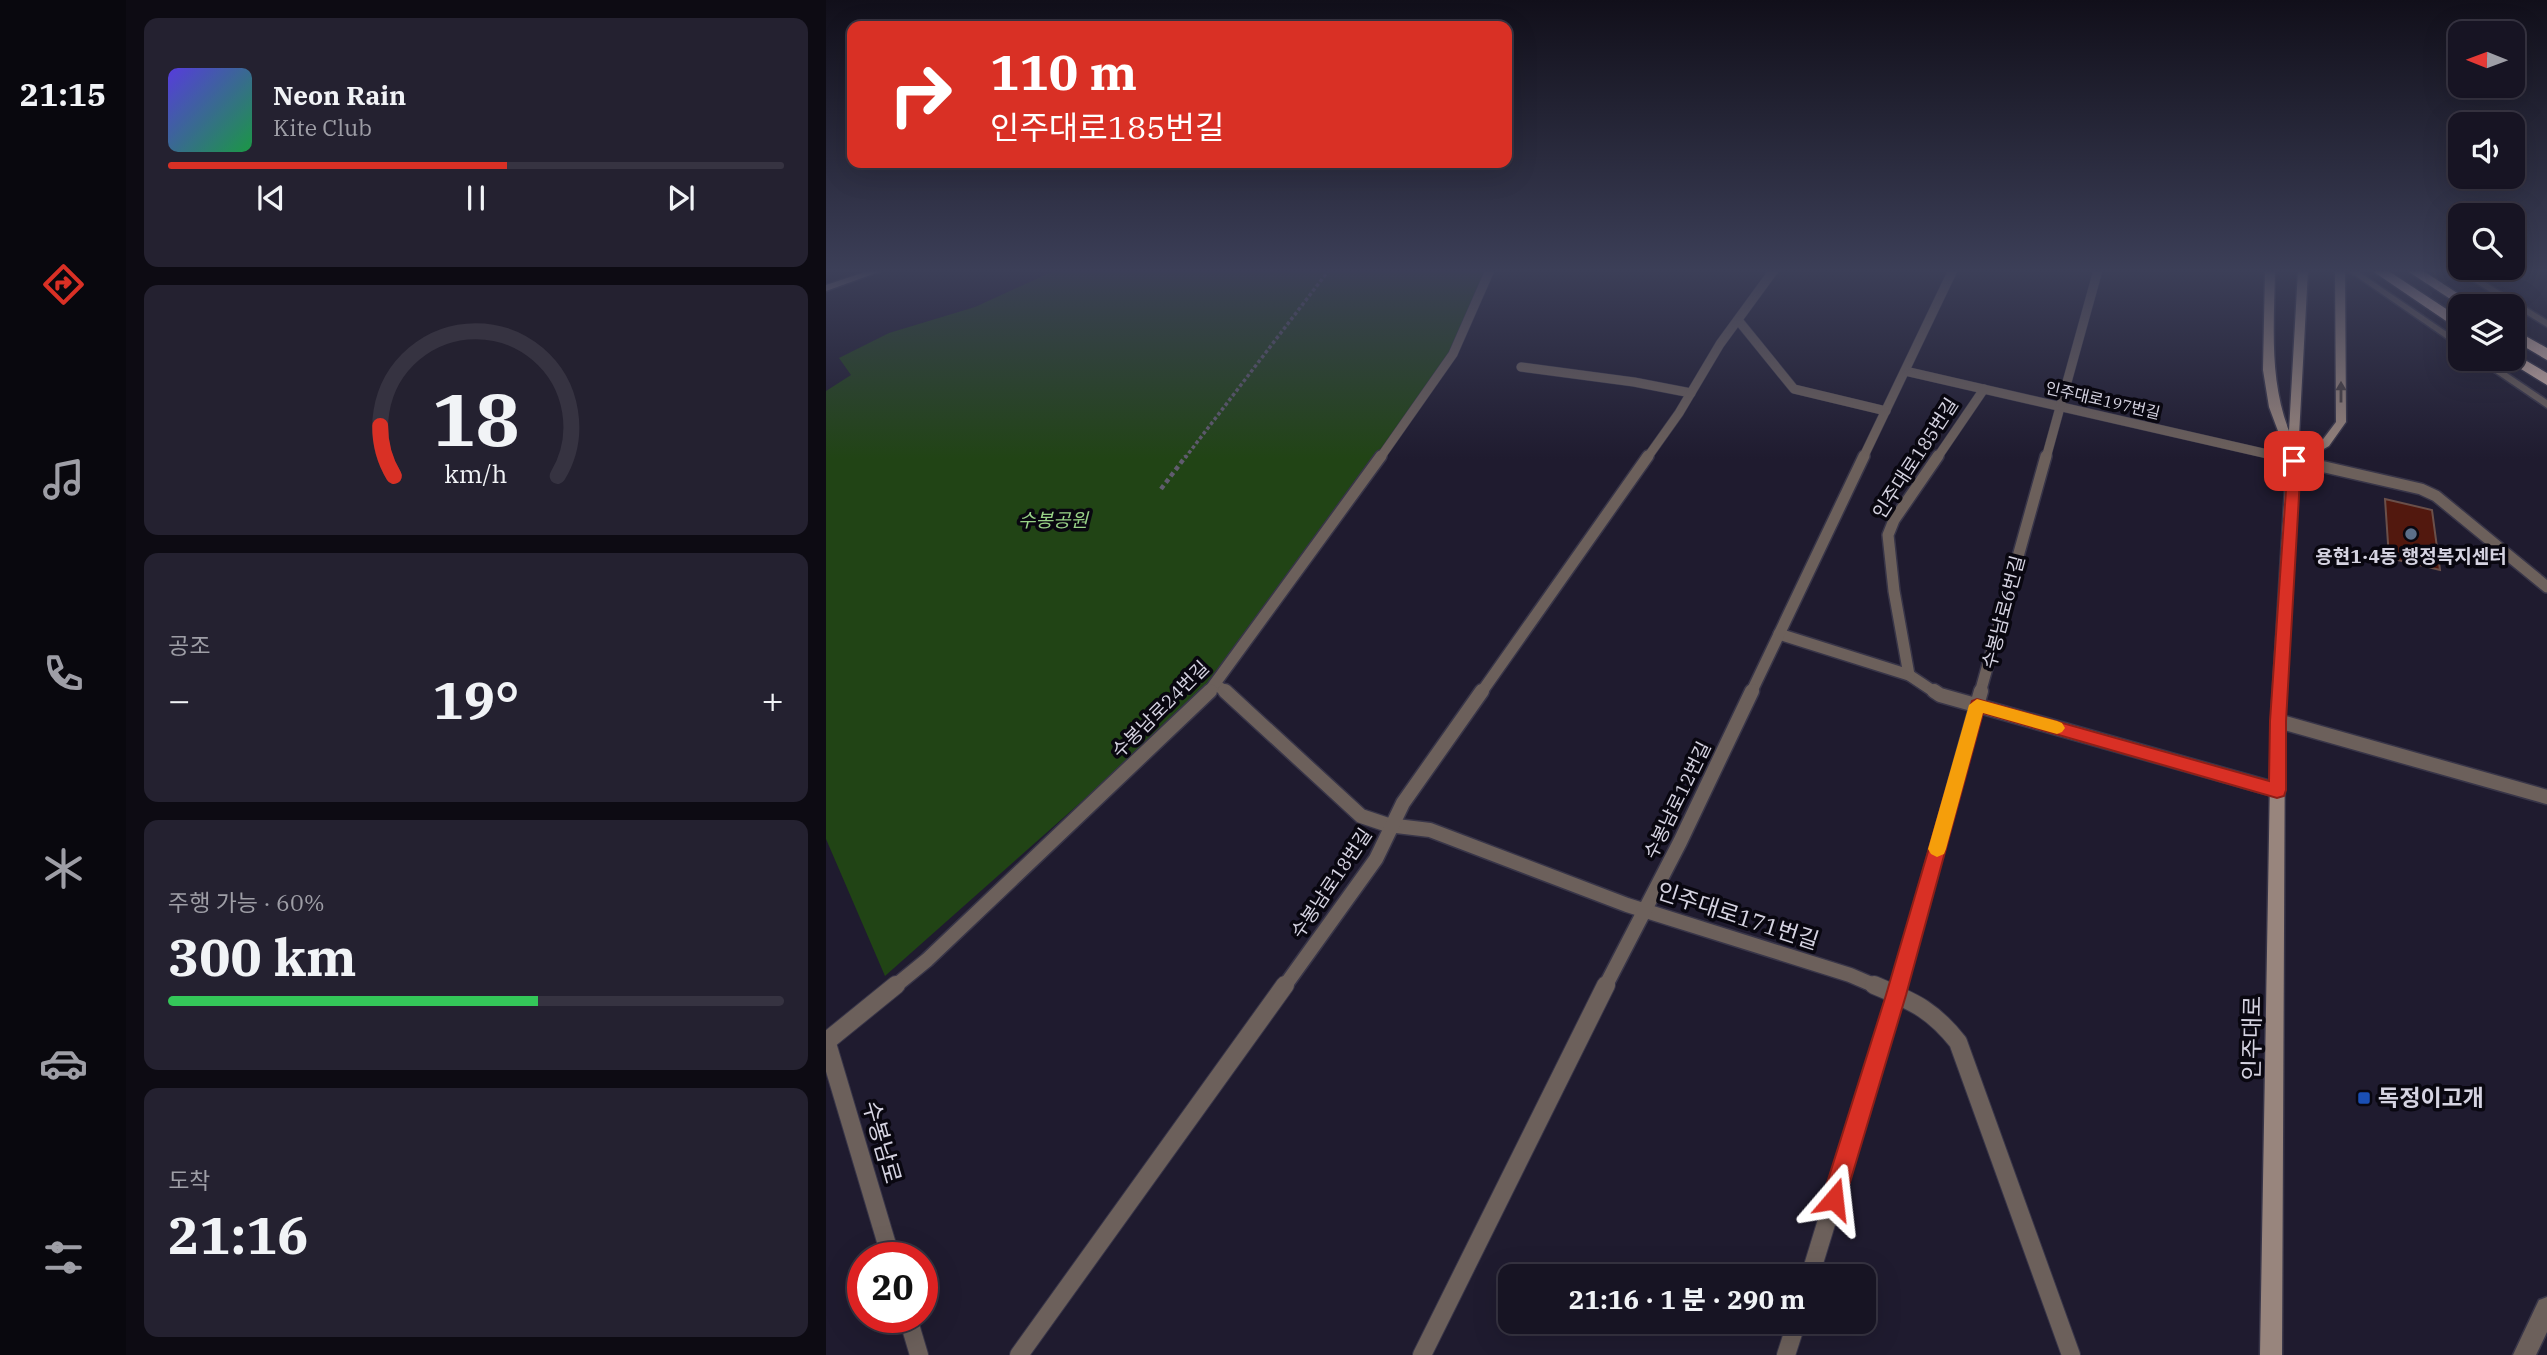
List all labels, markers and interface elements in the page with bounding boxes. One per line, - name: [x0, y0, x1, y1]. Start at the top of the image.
- north arrow: [2448, 21, 2525, 98]
- map controls: [2448, 21, 2525, 371]
- text: 110 m: [990, 40, 1137, 103]
- icon: right: [875, 49, 966, 140]
- text: 21:15: [20, 73, 106, 115]
- text: Neon Rain: [273, 78, 406, 112]
- text: 인주대로185번길: [990, 106, 1224, 148]
- text: Kite Club: [273, 112, 372, 142]
- button: sound: [2448, 112, 2525, 189]
- icon: previous: [252, 179, 290, 217]
- icon: pause: [457, 179, 495, 217]
- icon: next: [662, 179, 700, 217]
- button: search: [2448, 203, 2525, 280]
- icon: directions: [39, 260, 88, 309]
- button: layers: [2448, 294, 2525, 371]
- text: 18: [432, 372, 520, 467]
- street label: 인주대로197번길: [2044, 377, 2162, 423]
- one-way arrow: [2335, 380, 2347, 402]
- street label: 인주대로185번길: [1867, 393, 1963, 523]
- pin: [2264, 431, 2324, 491]
- icon: arrive: [2275, 442, 2313, 480]
- icon: music: [39, 455, 88, 504]
- text: km/h: [444, 457, 508, 490]
- park label: 수봉공원: [1018, 508, 1089, 532]
- marker: 용현1·4동 행정복지센터: [2403, 526, 2419, 542]
- place label: 용현1·4동 행정복지센터: [2315, 544, 2507, 568]
- street label: 수봉남로6번길: [1976, 553, 2030, 671]
- text: 공조: [168, 630, 210, 660]
- icon: phone: [39, 649, 88, 698]
- street label: 수봉남로24번길: [1106, 655, 1214, 763]
- text: 19°: [433, 666, 519, 733]
- text: −: [168, 675, 191, 724]
- text: +: [761, 675, 784, 724]
- street label: 수봉남로12번길: [1638, 737, 1716, 863]
- street label: 수봉남로18번길: [1285, 823, 1377, 943]
- icon: climate: [39, 844, 88, 893]
- street label: 인주대로171번길: [1654, 875, 1823, 955]
- text: 주행 가능 · 60%: [168, 887, 325, 917]
- text: 300 km: [168, 923, 357, 990]
- street label: 인주대로: [2235, 995, 2267, 1081]
- icon: car: [39, 1039, 88, 1088]
- place label: 독정이고개: [2378, 1082, 2484, 1112]
- marker: 독정이고개: [2356, 1090, 2372, 1106]
- street label: 수봉남로: [857, 1097, 909, 1187]
- position arrow: [1797, 1162, 1871, 1236]
- text: 도착: [168, 1165, 210, 1195]
- text: 21:16: [168, 1201, 309, 1268]
- icon: filters: [39, 1233, 88, 1282]
- speed limit sign: 20: [847, 1242, 938, 1333]
- text: 21:16 · 1 분 · 290 m: [1569, 1282, 1805, 1316]

